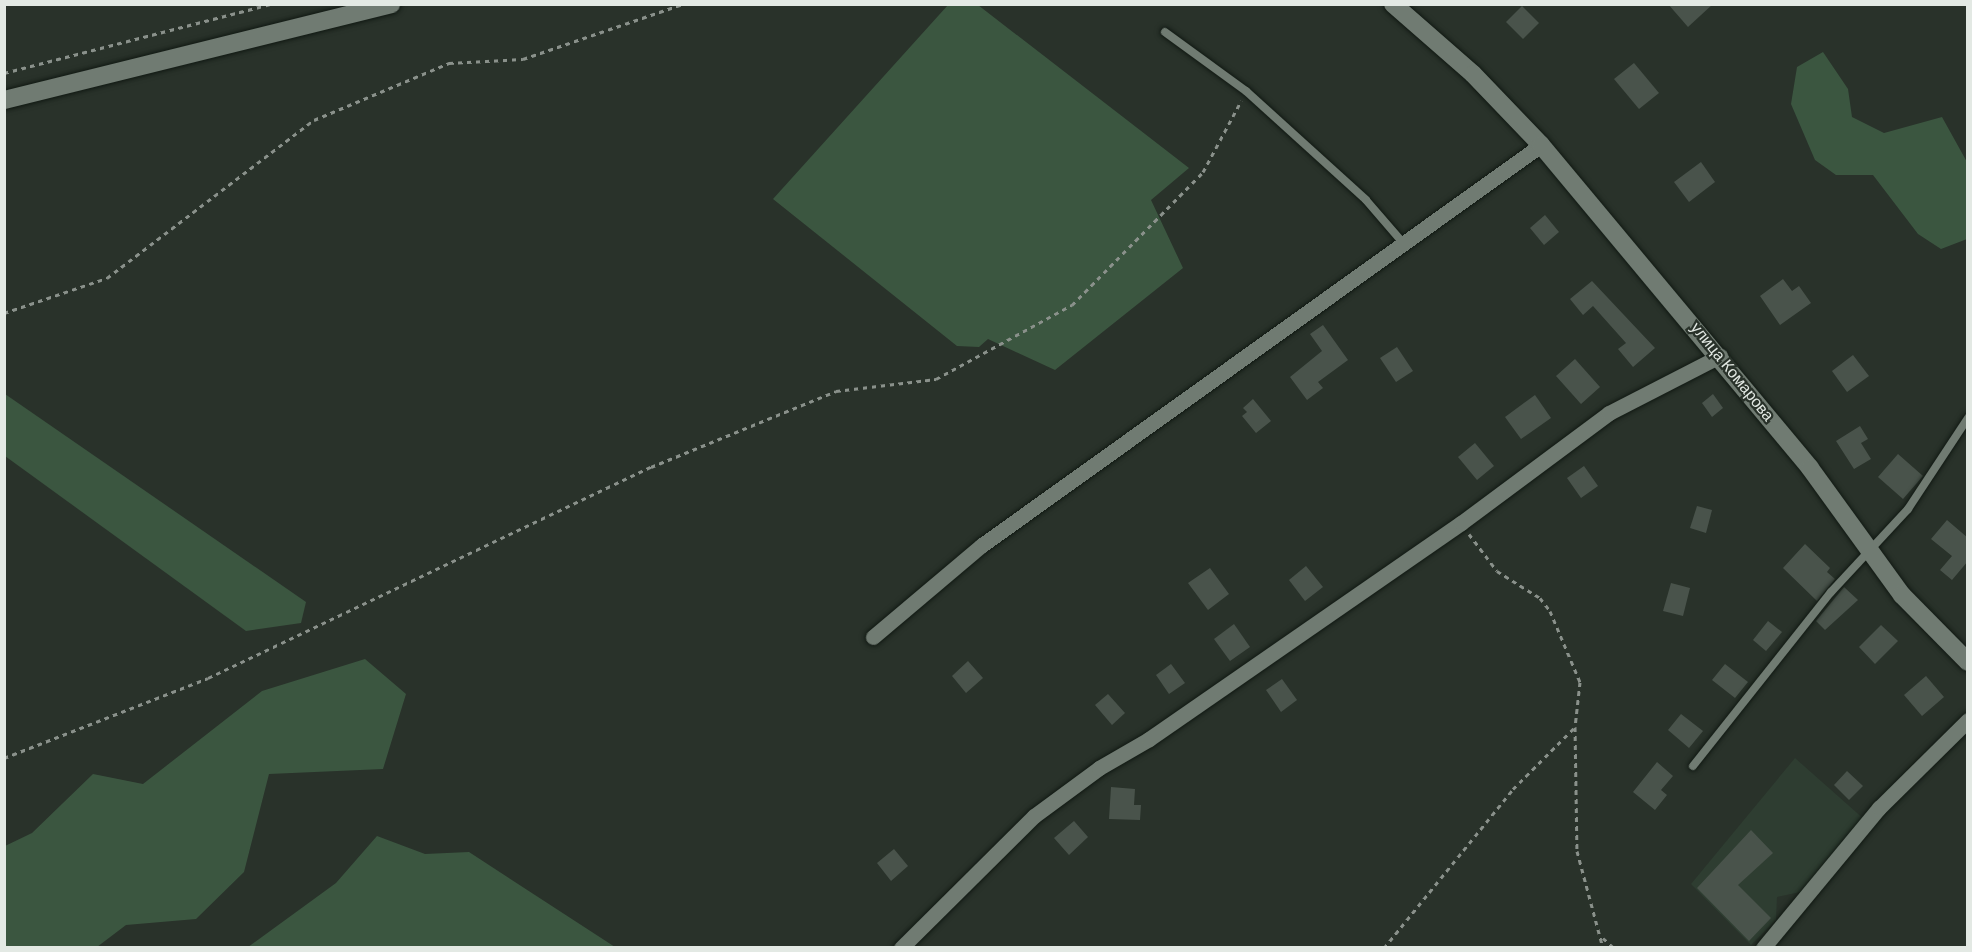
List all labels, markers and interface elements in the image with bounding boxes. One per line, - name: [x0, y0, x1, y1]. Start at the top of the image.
- street label: улица Комарова: [1686, 319, 1778, 425]

